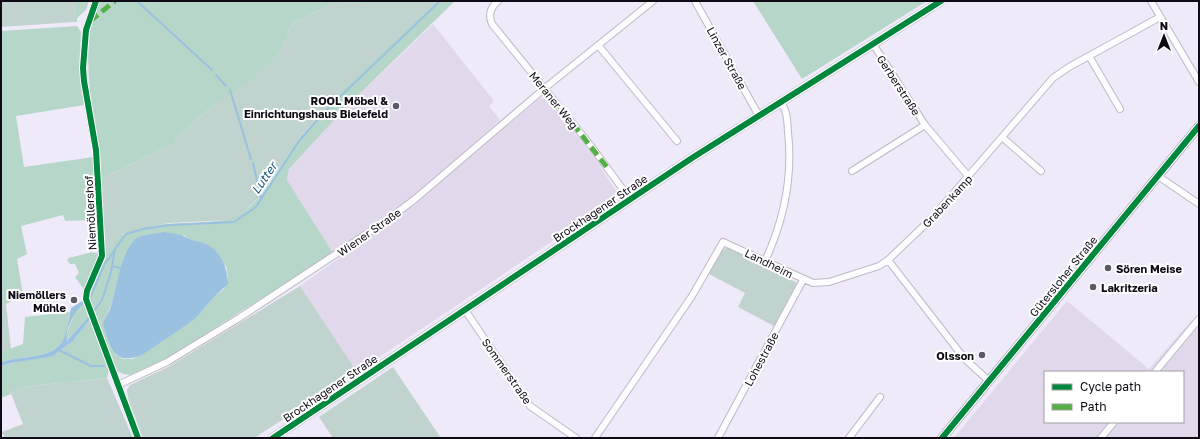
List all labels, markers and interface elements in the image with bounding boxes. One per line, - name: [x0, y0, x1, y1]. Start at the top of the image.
- north arrow: [1144, 16, 1184, 56]
- text: N: [1160, 19, 1168, 32]
- street label: Linzer Straße: [704, 25, 750, 91]
- street label: Gerberstraße: [875, 52, 923, 118]
- street label: Meraner Weg: [527, 69, 581, 131]
- place label: ROOL Möbel & Einrichtungshaus Bielefeld: [244, 94, 388, 120]
- marker: ROOL Möbel & Einrichtungshaus Bielefeld: [391, 101, 401, 111]
- water label: Lutter: [248, 157, 281, 197]
- street label: Brockhagener Straße: [550, 172, 650, 244]
- street label: Grabenkamp: [919, 172, 975, 230]
- street label: Niemöllershof: [82, 175, 98, 251]
- street label: Wiener Straße: [335, 205, 403, 259]
- street label: Gütersloher Straße: [1027, 233, 1099, 319]
- street label: Landheim: [743, 246, 795, 280]
- place label: Sören Meise: [1116, 262, 1182, 275]
- marker: Sören Meise: [1103, 263, 1113, 273]
- place label: Lakritzeria: [1101, 281, 1158, 294]
- marker: Lakritzeria: [1088, 282, 1098, 292]
- place label: Niemöllers Mühle: [8, 288, 66, 314]
- marker: Niemöllers Mühle: [69, 295, 79, 305]
- street label: Lohestraße: [741, 330, 781, 388]
- street label: Sommerstraße: [480, 336, 534, 406]
- place label: Olsson: [936, 349, 974, 362]
- marker: Olsson: [977, 350, 987, 360]
- street label: Brockhagener Straße: [280, 352, 380, 424]
- legend: [1044, 371, 1184, 423]
- text: Cycle path: [1080, 379, 1141, 394]
- text: Path: [1080, 399, 1107, 414]

